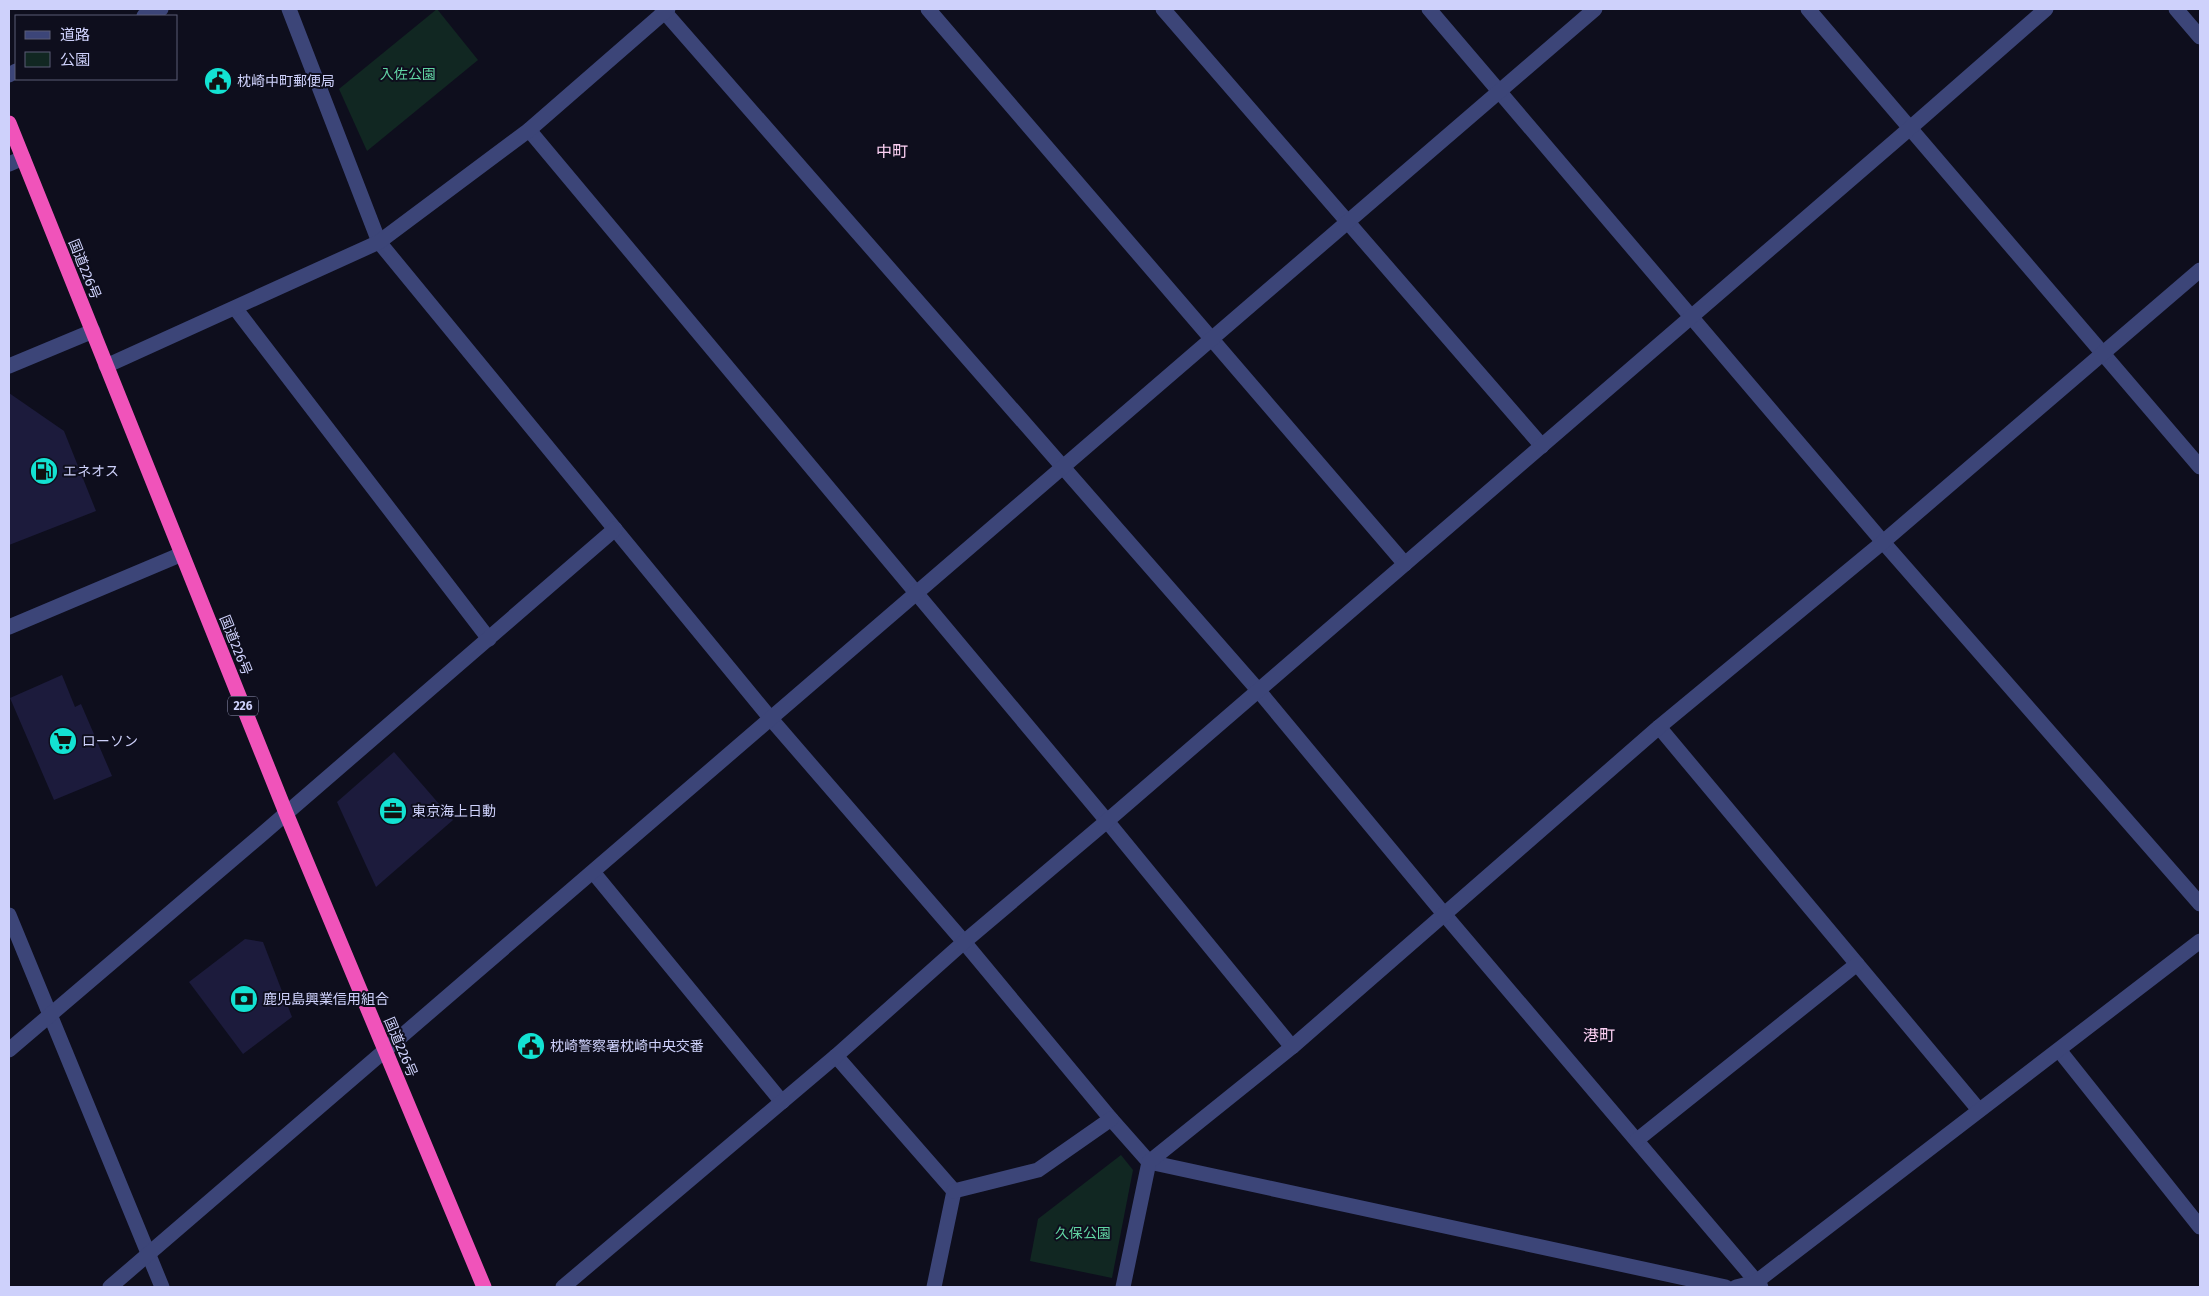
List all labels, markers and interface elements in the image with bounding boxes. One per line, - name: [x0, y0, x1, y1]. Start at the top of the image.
- legend: [15, 15, 178, 80]
- text: 道路: [60, 26, 90, 44]
- text: 公園: [60, 51, 90, 69]
- public building icon: 枕崎中町郵便局: [203, 66, 233, 96]
- park label: 入佐公園: [380, 66, 436, 83]
- place label: 枕崎中町郵便局: [237, 73, 335, 90]
- district label: 中町: [876, 142, 908, 161]
- street label: 国道226号: [65, 237, 104, 302]
- fuel station icon: エネオス: [29, 456, 59, 486]
- place label: エネオス: [63, 463, 119, 480]
- street label: 国道226号: [216, 613, 255, 678]
- road number: 226: [228, 696, 258, 716]
- supermarket icon: ローソン: [48, 726, 78, 756]
- place label: ローソン: [82, 733, 138, 750]
- office icon: 東京海上日動: [378, 796, 408, 826]
- place label: 東京海上日動: [412, 803, 496, 820]
- bank icon: 鹿児島興業信用組合: [229, 984, 259, 1014]
- place label: 鹿児島興業信用組合: [263, 991, 389, 1008]
- street label: 国道226号: [380, 1015, 421, 1080]
- district label: 港町: [1583, 1026, 1615, 1045]
- public building icon: 枕崎警察署枕崎中央交番: [516, 1031, 546, 1061]
- place label: 枕崎警察署枕崎中央交番: [550, 1038, 704, 1055]
- park label: 久保公園: [1055, 1225, 1111, 1242]

